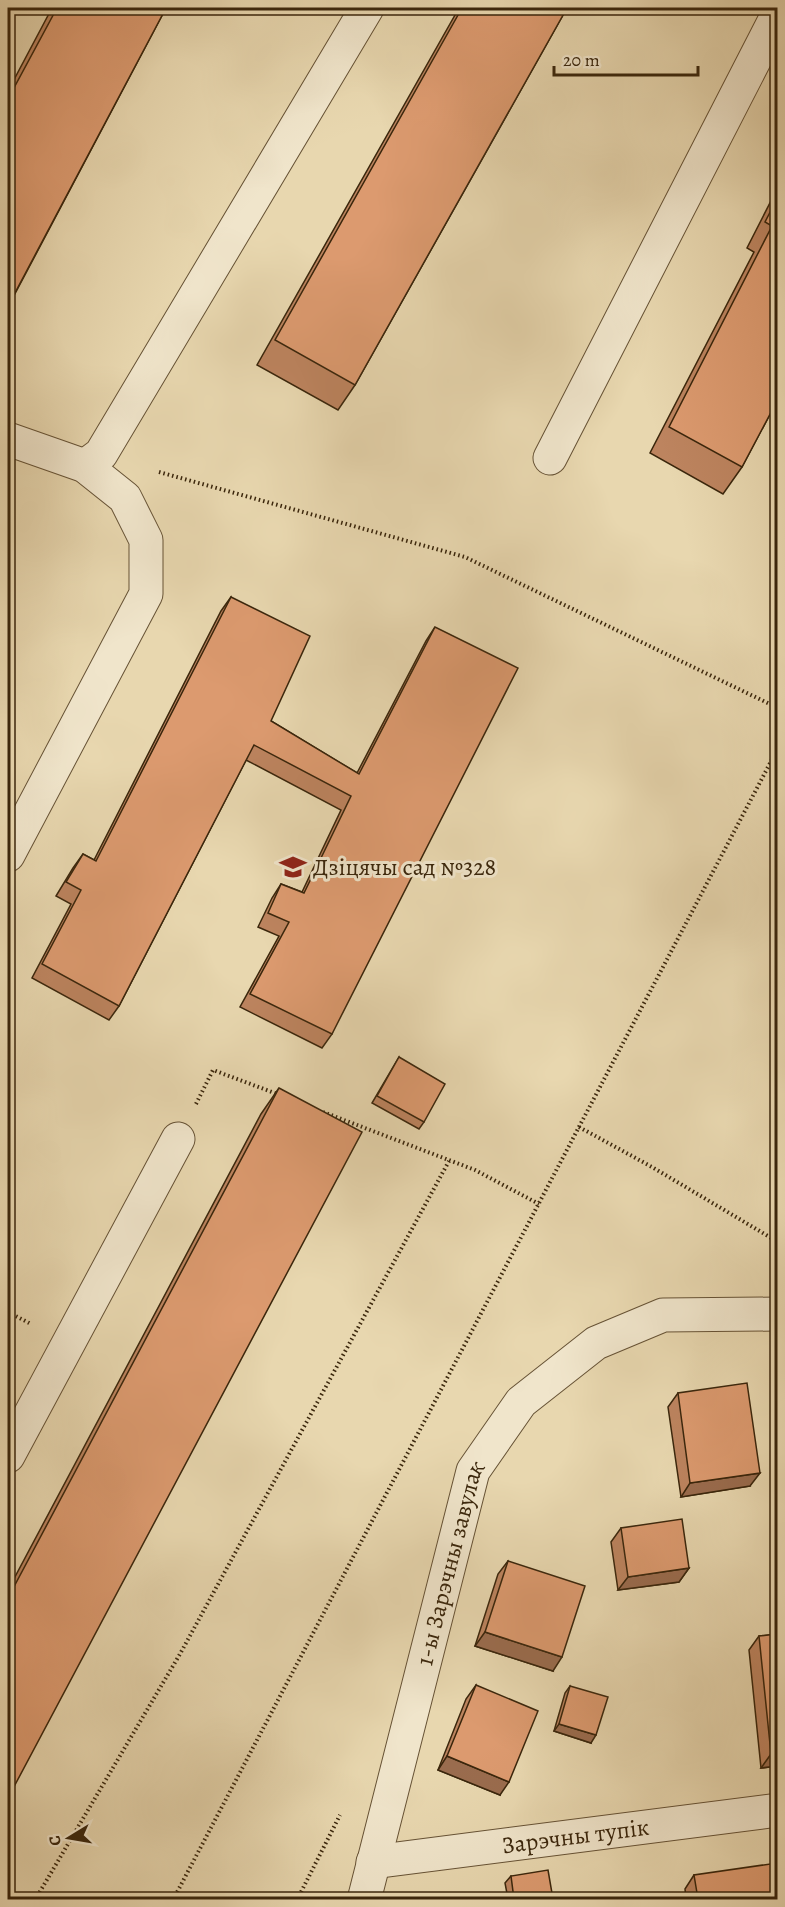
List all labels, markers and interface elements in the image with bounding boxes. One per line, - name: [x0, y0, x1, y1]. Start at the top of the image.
- scale bar: [554, 39, 698, 77]
- text: 20 m: [563, 48, 600, 72]
- place label: Дзіцячы сад №328: [313, 851, 496, 883]
- school or university icon: Дзіцячы сад №328: [278, 852, 308, 882]
- street label: 1-ы Зарэчны завулак: [408, 1453, 492, 1669]
- north arrow: [39, 1808, 99, 1868]
- street label: Зарэчны тупік: [500, 1811, 651, 1861]
- text: С: [43, 1834, 67, 1848]

